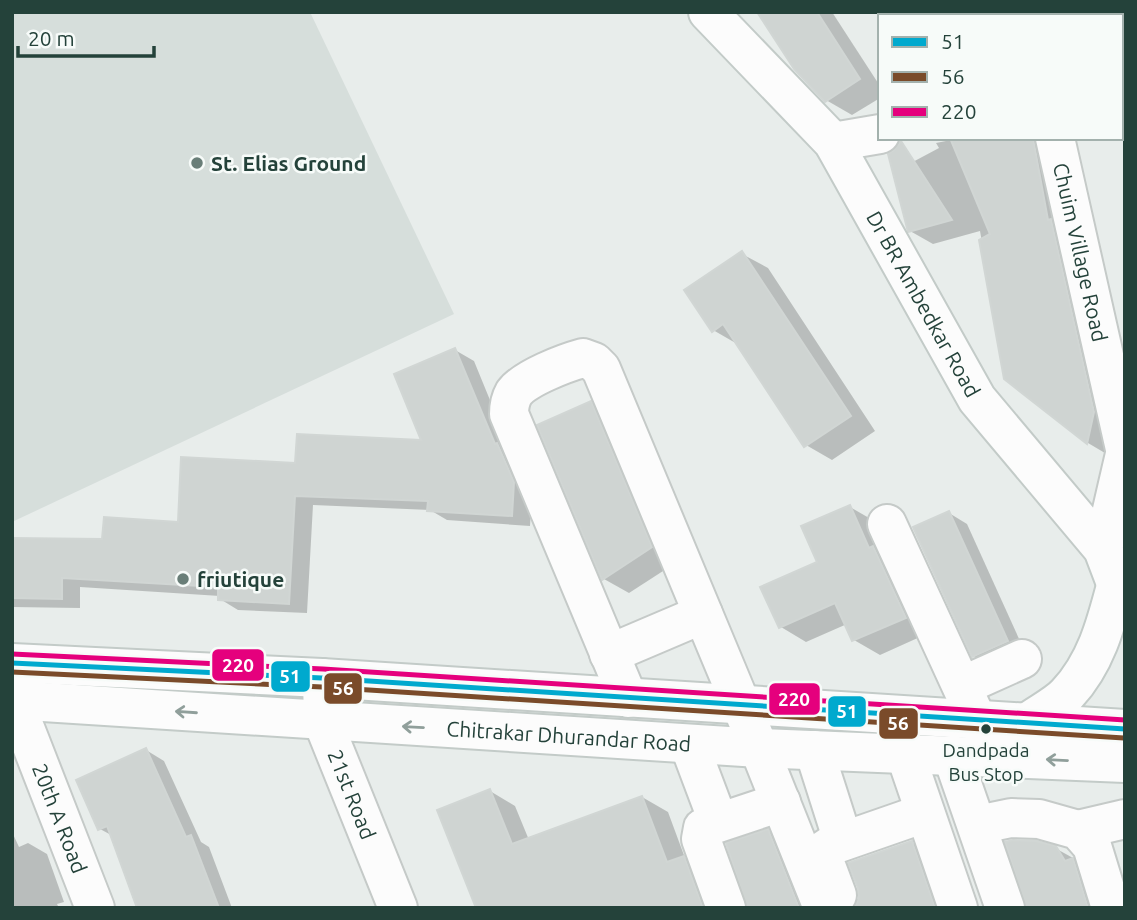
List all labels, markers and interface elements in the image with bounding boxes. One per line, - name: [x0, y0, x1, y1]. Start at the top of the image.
- scale bar: [18, 14, 154, 58]
- legend: [878, 14, 1123, 140]
- text: 20 m: [28, 26, 75, 50]
- text: 51: [941, 29, 965, 53]
- text: 56: [941, 64, 965, 88]
- text: 220: [941, 99, 977, 123]
- place label: St. Elias Ground: [211, 151, 366, 175]
- marker: St. Elias Ground: [189, 155, 205, 171]
- street label: Chuim Village Road: [1049, 160, 1112, 344]
- street label: Dr BR Ambedkar Road: [862, 207, 985, 401]
- place label: friutique: [197, 567, 284, 591]
- marker: friutique: [175, 571, 191, 587]
- line badge: 220: [211, 648, 265, 682]
- text: 220: [222, 654, 254, 676]
- line badge: 51: [270, 660, 311, 693]
- text: 51: [279, 665, 301, 687]
- line badge: 56: [323, 672, 363, 705]
- text: 56: [332, 677, 354, 699]
- line badge: 220: [768, 682, 821, 716]
- text: 220: [778, 688, 810, 710]
- line badge: 51: [827, 695, 867, 728]
- text: 51: [836, 700, 858, 722]
- one-way arrow: [176, 705, 198, 718]
- line badge: 56: [878, 707, 919, 740]
- text: 56: [887, 712, 909, 734]
- street label: Chitrakar Dhurandar Road: [446, 716, 692, 756]
- one-way arrow: [403, 720, 425, 733]
- marker: Dandpada Bus Stop: [979, 722, 993, 736]
- place label: Dandpada Bus Stop: [943, 739, 1029, 785]
- street label: 21st Road: [323, 746, 381, 843]
- one-way arrow: [1046, 753, 1068, 766]
- street label: 20th A Road: [28, 760, 92, 876]

